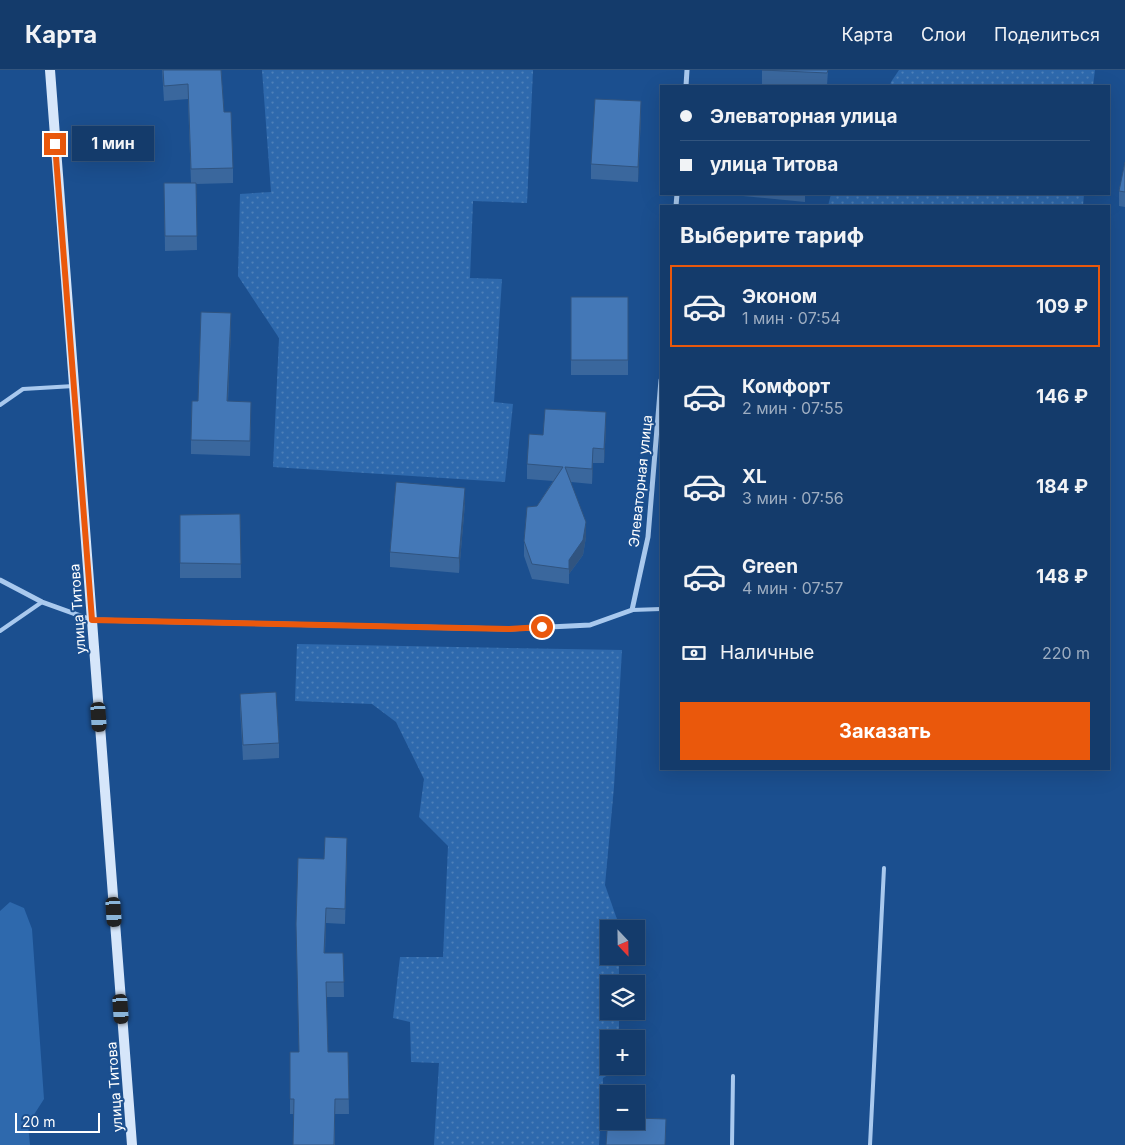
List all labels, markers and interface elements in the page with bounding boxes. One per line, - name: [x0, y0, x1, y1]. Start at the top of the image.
- text: Карта: [25, 20, 97, 49]
- text: Карта: [841, 24, 893, 45]
- text: Слои: [921, 24, 966, 45]
- text: Поделиться: [994, 24, 1100, 45]
- text: Элеваторная улица: [710, 105, 897, 128]
- callout: 1 мин: [72, 126, 155, 162]
- route end: [44, 133, 66, 155]
- text: 1 мин: [91, 133, 135, 153]
- text: улица Титова: [710, 153, 838, 176]
- text: Выберите тариф: [680, 222, 864, 248]
- icon: car: [682, 284, 727, 329]
- text: Эконом: [742, 285, 817, 308]
- text: 109 ₽: [1036, 295, 1088, 318]
- text: 1 мин · 07:54: [742, 308, 841, 328]
- icon: car: [682, 374, 727, 419]
- text: Комфорт: [742, 375, 830, 398]
- text: 146 ₽: [1036, 385, 1088, 408]
- text: 2 мин · 07:55: [742, 398, 843, 418]
- street label: Элеваторная улица: [625, 414, 655, 548]
- icon: car: [682, 464, 727, 509]
- text: XL: [742, 465, 767, 488]
- text: 184 ₽: [1036, 475, 1088, 498]
- text: 3 мин · 07:56: [742, 488, 844, 508]
- icon: car: [682, 554, 727, 599]
- text: Green: [742, 555, 798, 578]
- street label: улица Титова: [65, 563, 89, 655]
- text: 148 ₽: [1036, 565, 1088, 588]
- text: 4 мин · 07:57: [742, 578, 843, 598]
- route start: [531, 616, 553, 638]
- icon: cash: [680, 639, 708, 667]
- text: Наличные: [720, 641, 814, 664]
- text: 220 m: [1042, 643, 1090, 663]
- car: [90, 702, 107, 732]
- button: Заказать: [680, 702, 1090, 760]
- car: [105, 897, 122, 927]
- north arrow: [600, 920, 645, 965]
- map controls: [600, 920, 645, 1130]
- button: layers: [600, 975, 645, 1020]
- car: [112, 994, 129, 1024]
- button: +: [600, 1030, 645, 1075]
- street label: улица Титова: [102, 1041, 126, 1133]
- button: −: [600, 1085, 645, 1130]
- scale bar: [15, 1110, 100, 1133]
- text: 20 m: [22, 1113, 56, 1130]

